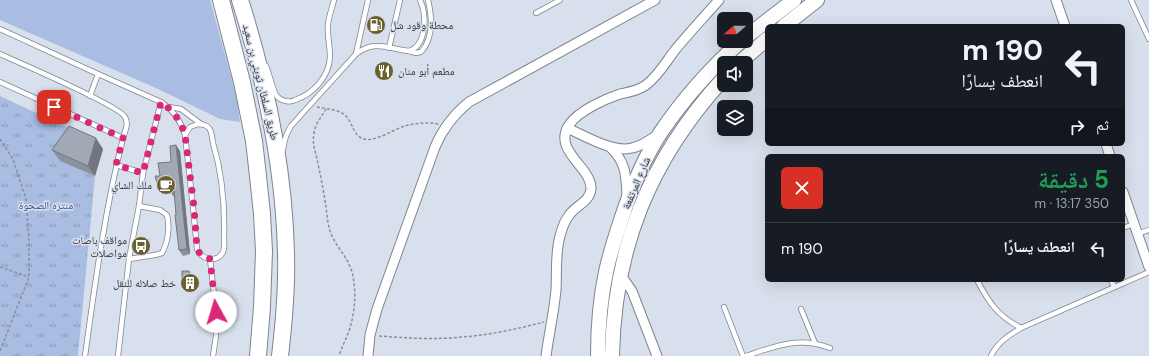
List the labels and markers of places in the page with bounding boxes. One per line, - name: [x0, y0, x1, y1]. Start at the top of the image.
- fuel station icon: محطة وقود شل: [365, 14, 387, 36]
- place label: محطة وقود شل: [390, 18, 453, 32]
- restaurant icon: مطعم أبو منان: [373, 60, 395, 82]
- place label: مطعم أبو منان: [398, 64, 454, 79]
- pin: [37, 90, 71, 124]
- cafe icon: ملك الشاي: [155, 174, 177, 196]
- place label: ملك الشاي: [111, 178, 152, 194]
- place label: مواقف باصات مواصلات: [72, 233, 127, 260]
- bus stop icon: مواقف باصات مواصلات: [130, 235, 152, 257]
- building icon: خط صلاله للنقل: [179, 272, 201, 294]
- place label: خط صلاله للنقل: [113, 276, 176, 290]

